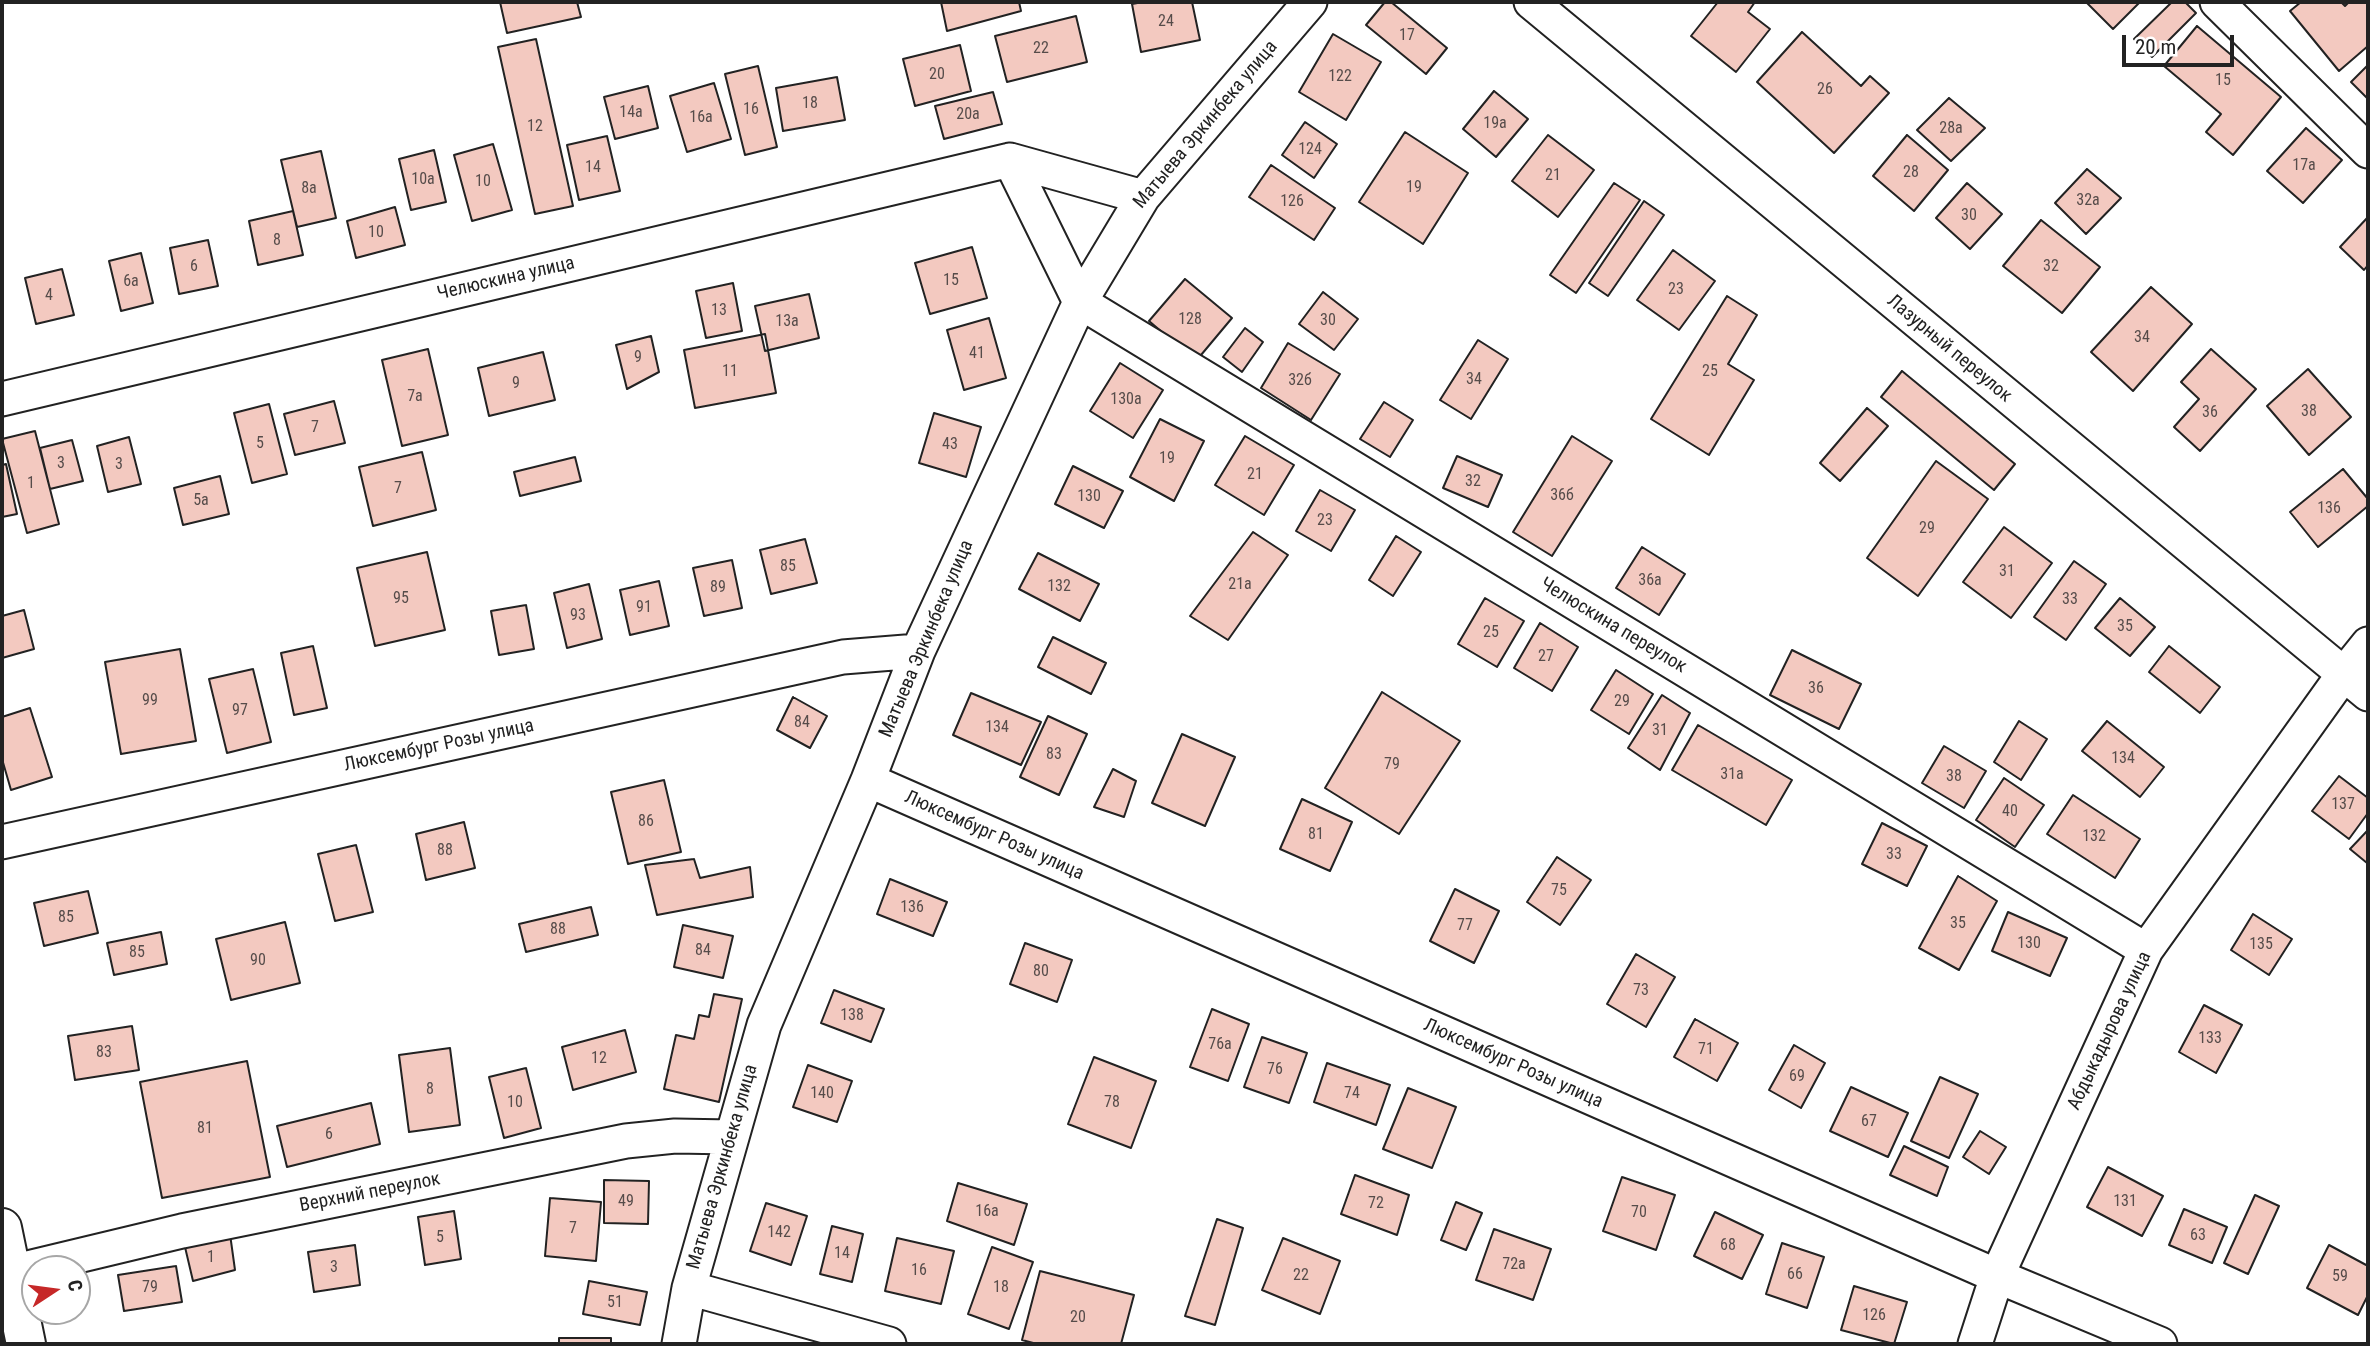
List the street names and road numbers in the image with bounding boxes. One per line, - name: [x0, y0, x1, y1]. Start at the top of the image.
- street label: Матыева Эркинбека улица: [1129, 36, 1283, 214]
- street label: Челюскина улица: [435, 252, 577, 306]
- street label: Лазурный переулок: [1882, 290, 2016, 408]
- street label: Матыева Эркинбека улица: [875, 537, 979, 741]
- street label: Челюскина переулок: [1536, 573, 1690, 679]
- street label: Люксембург Розы улица: [342, 715, 536, 777]
- street label: Люксембург Розы улица: [901, 786, 1087, 886]
- street label: Абдыкадырова улица: [2063, 948, 2157, 1114]
- street label: Люксембург Розы улица: [1420, 1014, 1606, 1114]
- street label: Матыева Эркинбека улица: [683, 1062, 763, 1272]
- street label: Верхний переулок: [298, 1168, 442, 1218]

